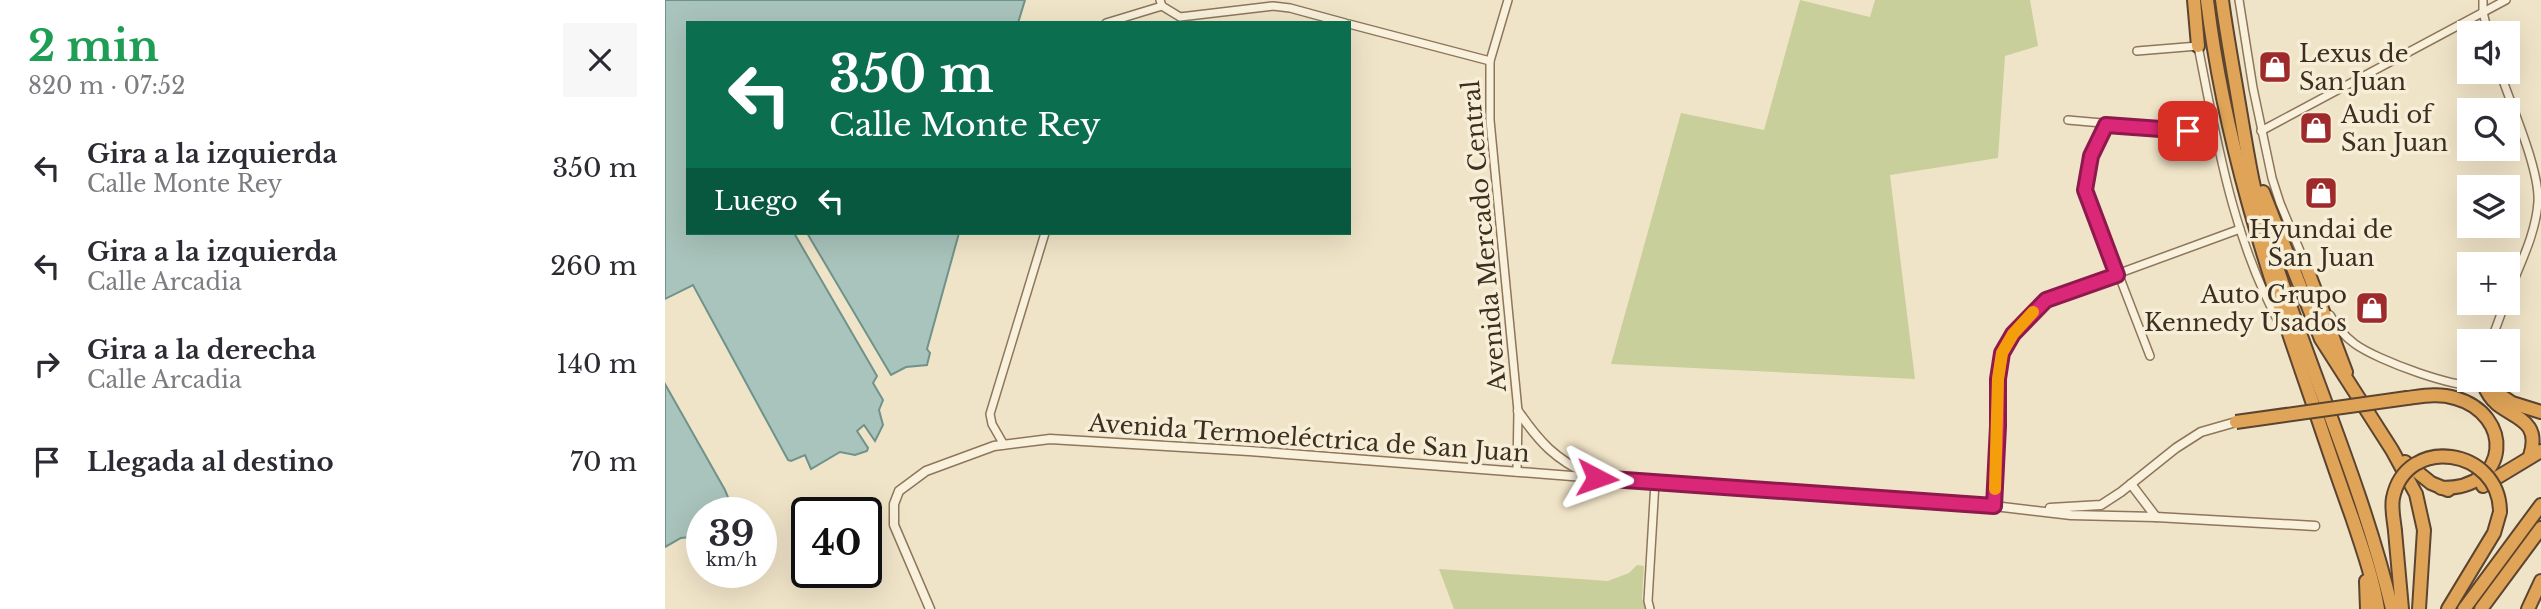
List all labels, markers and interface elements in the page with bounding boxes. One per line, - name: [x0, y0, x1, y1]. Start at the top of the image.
- text: 2 min: [28, 20, 159, 72]
- map controls: [2457, 21, 2520, 392]
- button: sound: [2457, 21, 2520, 84]
- button: close: [563, 23, 637, 97]
- place label: Lexus de San Juan: [2299, 39, 2409, 96]
- text: 350 m: [829, 44, 994, 105]
- shop icon: Lexus de San Juan: [2256, 48, 2294, 86]
- icon: left: [714, 49, 805, 140]
- text: 820 m · 07:52: [28, 72, 185, 100]
- street label: Avenida Mercado Central: [1456, 79, 1512, 394]
- button: search: [2457, 98, 2520, 161]
- place label: Audi of San Juan: [2340, 100, 2448, 157]
- pin: [2158, 101, 2218, 161]
- text: Calle Monte Rey: [829, 105, 1101, 145]
- shop icon: Audi of San Juan: [2297, 109, 2335, 147]
- icon: arrive: [2169, 112, 2207, 150]
- text: Gira a la izquierda: [87, 138, 337, 170]
- icon: left: [28, 149, 66, 187]
- text: 350 m: [552, 152, 637, 184]
- text: Calle Monte Rey: [87, 170, 282, 198]
- shop icon: Hyundai de San Juan: [2302, 174, 2340, 212]
- button: layers: [2457, 175, 2520, 238]
- icon: left: [812, 182, 850, 220]
- text: Luego: [714, 185, 798, 217]
- place label: Hyundai de San Juan: [2249, 215, 2393, 272]
- text: Gira a la izquierda: [87, 236, 337, 268]
- icon: left: [28, 247, 66, 285]
- text: 260 m: [550, 250, 637, 282]
- button: +: [2457, 252, 2520, 315]
- text: Calle Arcadia: [87, 268, 242, 296]
- place label: Auto Grupo Kennedy Usados: [2144, 280, 2347, 337]
- shop icon: Auto Grupo Kennedy Usados: [2353, 289, 2391, 327]
- button: −: [2457, 329, 2520, 392]
- text: Gira a la derecha: [87, 334, 316, 366]
- icon: right: [28, 345, 66, 383]
- text: 140 m: [556, 348, 637, 380]
- text: Calle Arcadia: [87, 366, 242, 394]
- street label: Avenida Termoeléctrica de San Juan: [1087, 408, 1530, 468]
- position arrow: [1560, 441, 1634, 515]
- icon: arrive: [28, 443, 66, 481]
- text: Llegada al destino: [87, 446, 334, 478]
- text: 70 m: [570, 446, 637, 478]
- speed limit sign: 40: [791, 497, 882, 588]
- text: 39: [709, 512, 754, 555]
- text: km/h: [706, 549, 757, 571]

